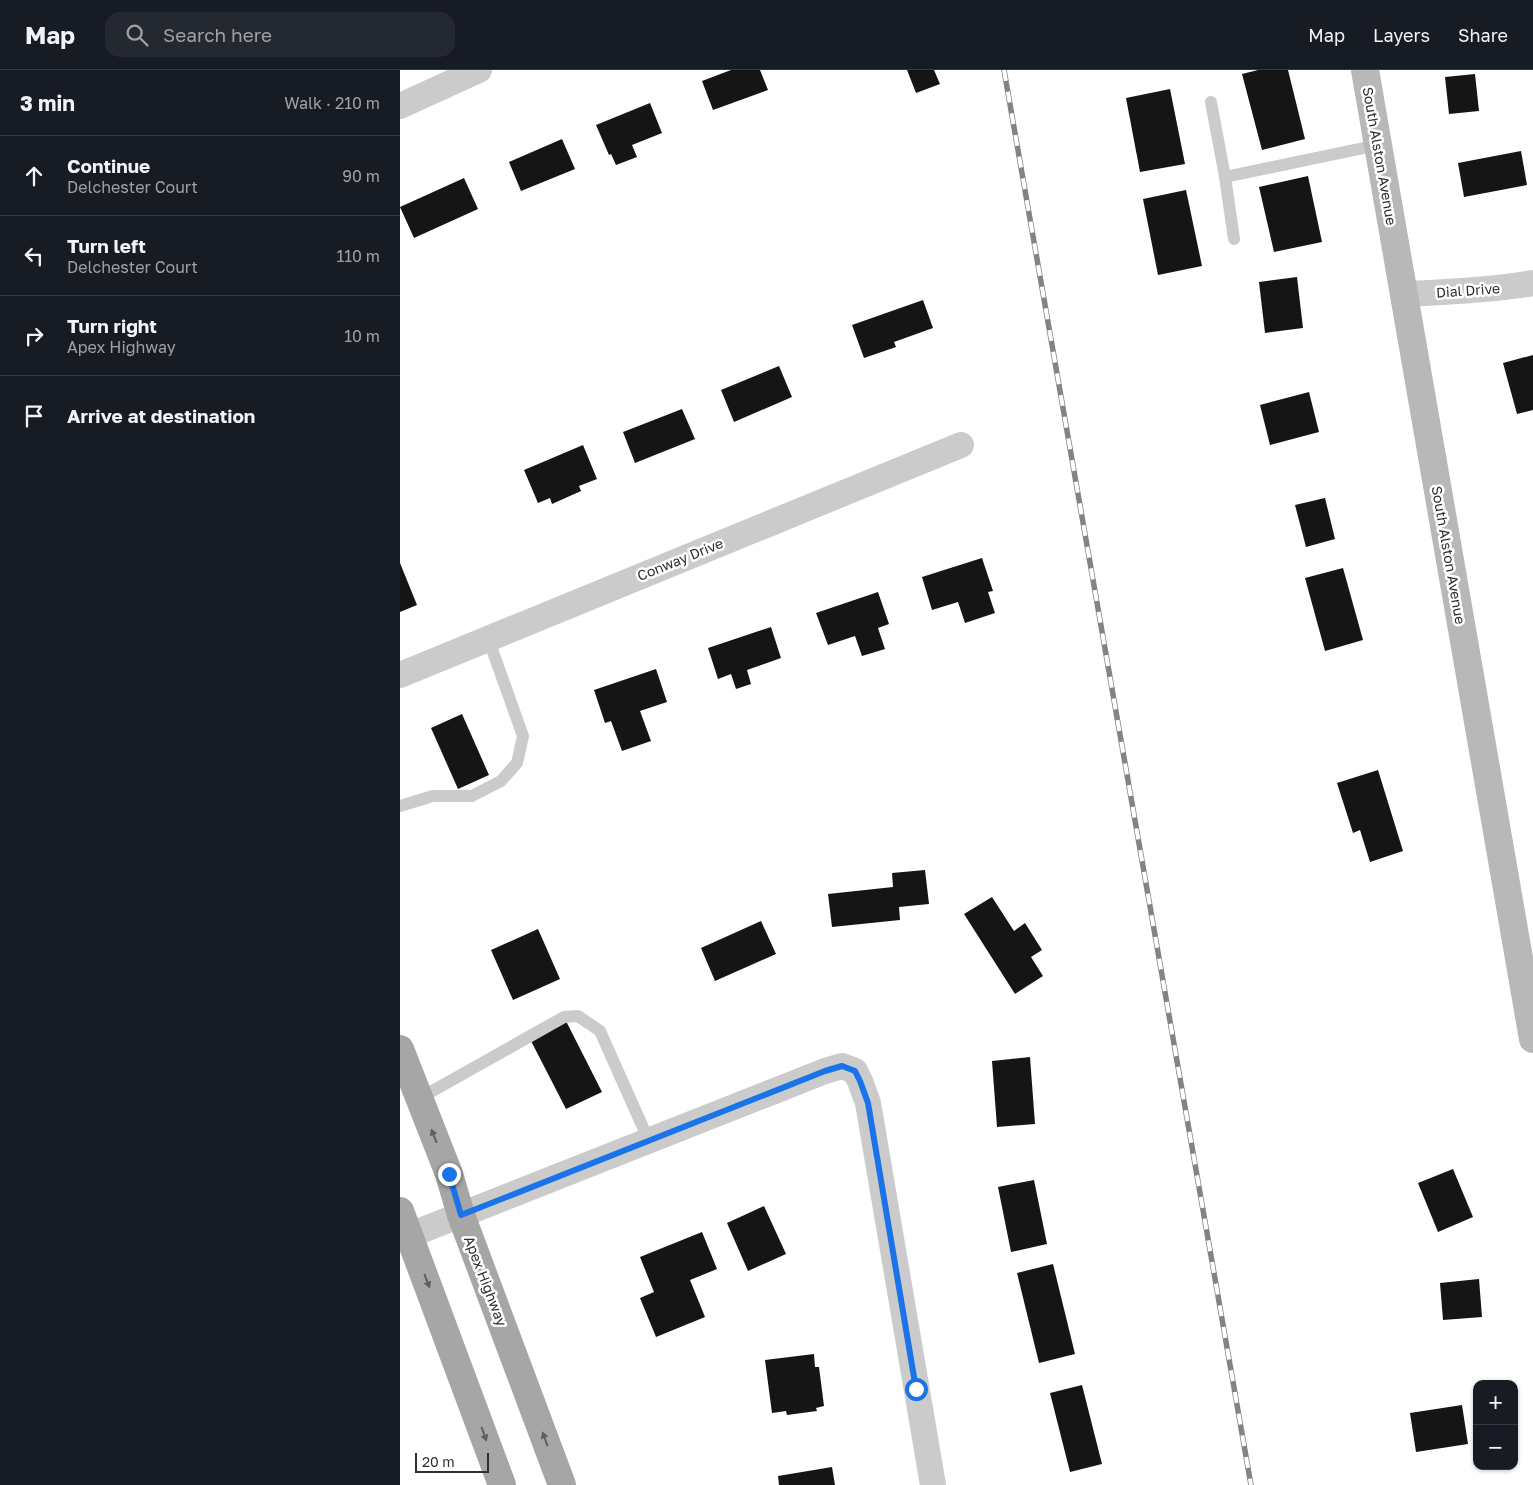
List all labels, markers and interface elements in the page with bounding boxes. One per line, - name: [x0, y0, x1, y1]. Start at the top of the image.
- search box: [105, 12, 455, 57]
- text: Map: [25, 20, 75, 49]
- icon: search: [123, 21, 151, 49]
- text: Search here: [163, 23, 272, 46]
- text: Map: [1308, 24, 1345, 46]
- text: Layers: [1373, 24, 1430, 46]
- text: Share: [1458, 24, 1508, 46]
- street label: South Alston Avenue: [1359, 86, 1401, 226]
- text: 3 min: [20, 90, 75, 116]
- text: Walk · 210 m: [284, 93, 380, 113]
- text: Continue: [67, 154, 150, 177]
- icon: ahead: [20, 162, 48, 190]
- text: 90 m: [342, 166, 380, 186]
- text: Delchester Court: [67, 177, 198, 197]
- text: Turn left: [67, 234, 146, 257]
- icon: left: [20, 242, 48, 270]
- text: 110 m: [336, 246, 380, 266]
- text: Delchester Court: [67, 257, 198, 277]
- street label: Dial Drive: [1435, 279, 1501, 301]
- text: Turn right: [67, 314, 157, 337]
- icon: right: [20, 322, 48, 350]
- text: 10 m: [344, 326, 380, 346]
- text: Apex Highway: [67, 337, 176, 357]
- icon: arrive: [20, 402, 48, 430]
- text: Arrive at destination: [67, 404, 255, 427]
- street label: South Alston Avenue: [1428, 485, 1470, 625]
- street label: Conway Drive: [635, 534, 725, 584]
- one-way arrow: [430, 1129, 438, 1143]
- route end: [438, 1163, 461, 1186]
- street label: Apex Highway: [461, 1234, 511, 1329]
- one-way arrow: [424, 1274, 431, 1289]
- route start: [905, 1378, 928, 1401]
- map controls: [1473, 1380, 1518, 1470]
- button: +: [1473, 1380, 1518, 1425]
- button: −: [1473, 1425, 1518, 1470]
- one-way arrow: [480, 1427, 488, 1442]
- one-way arrow: [541, 1431, 549, 1446]
- scale bar: [415, 1450, 489, 1473]
- text: 20 m: [422, 1453, 455, 1470]

